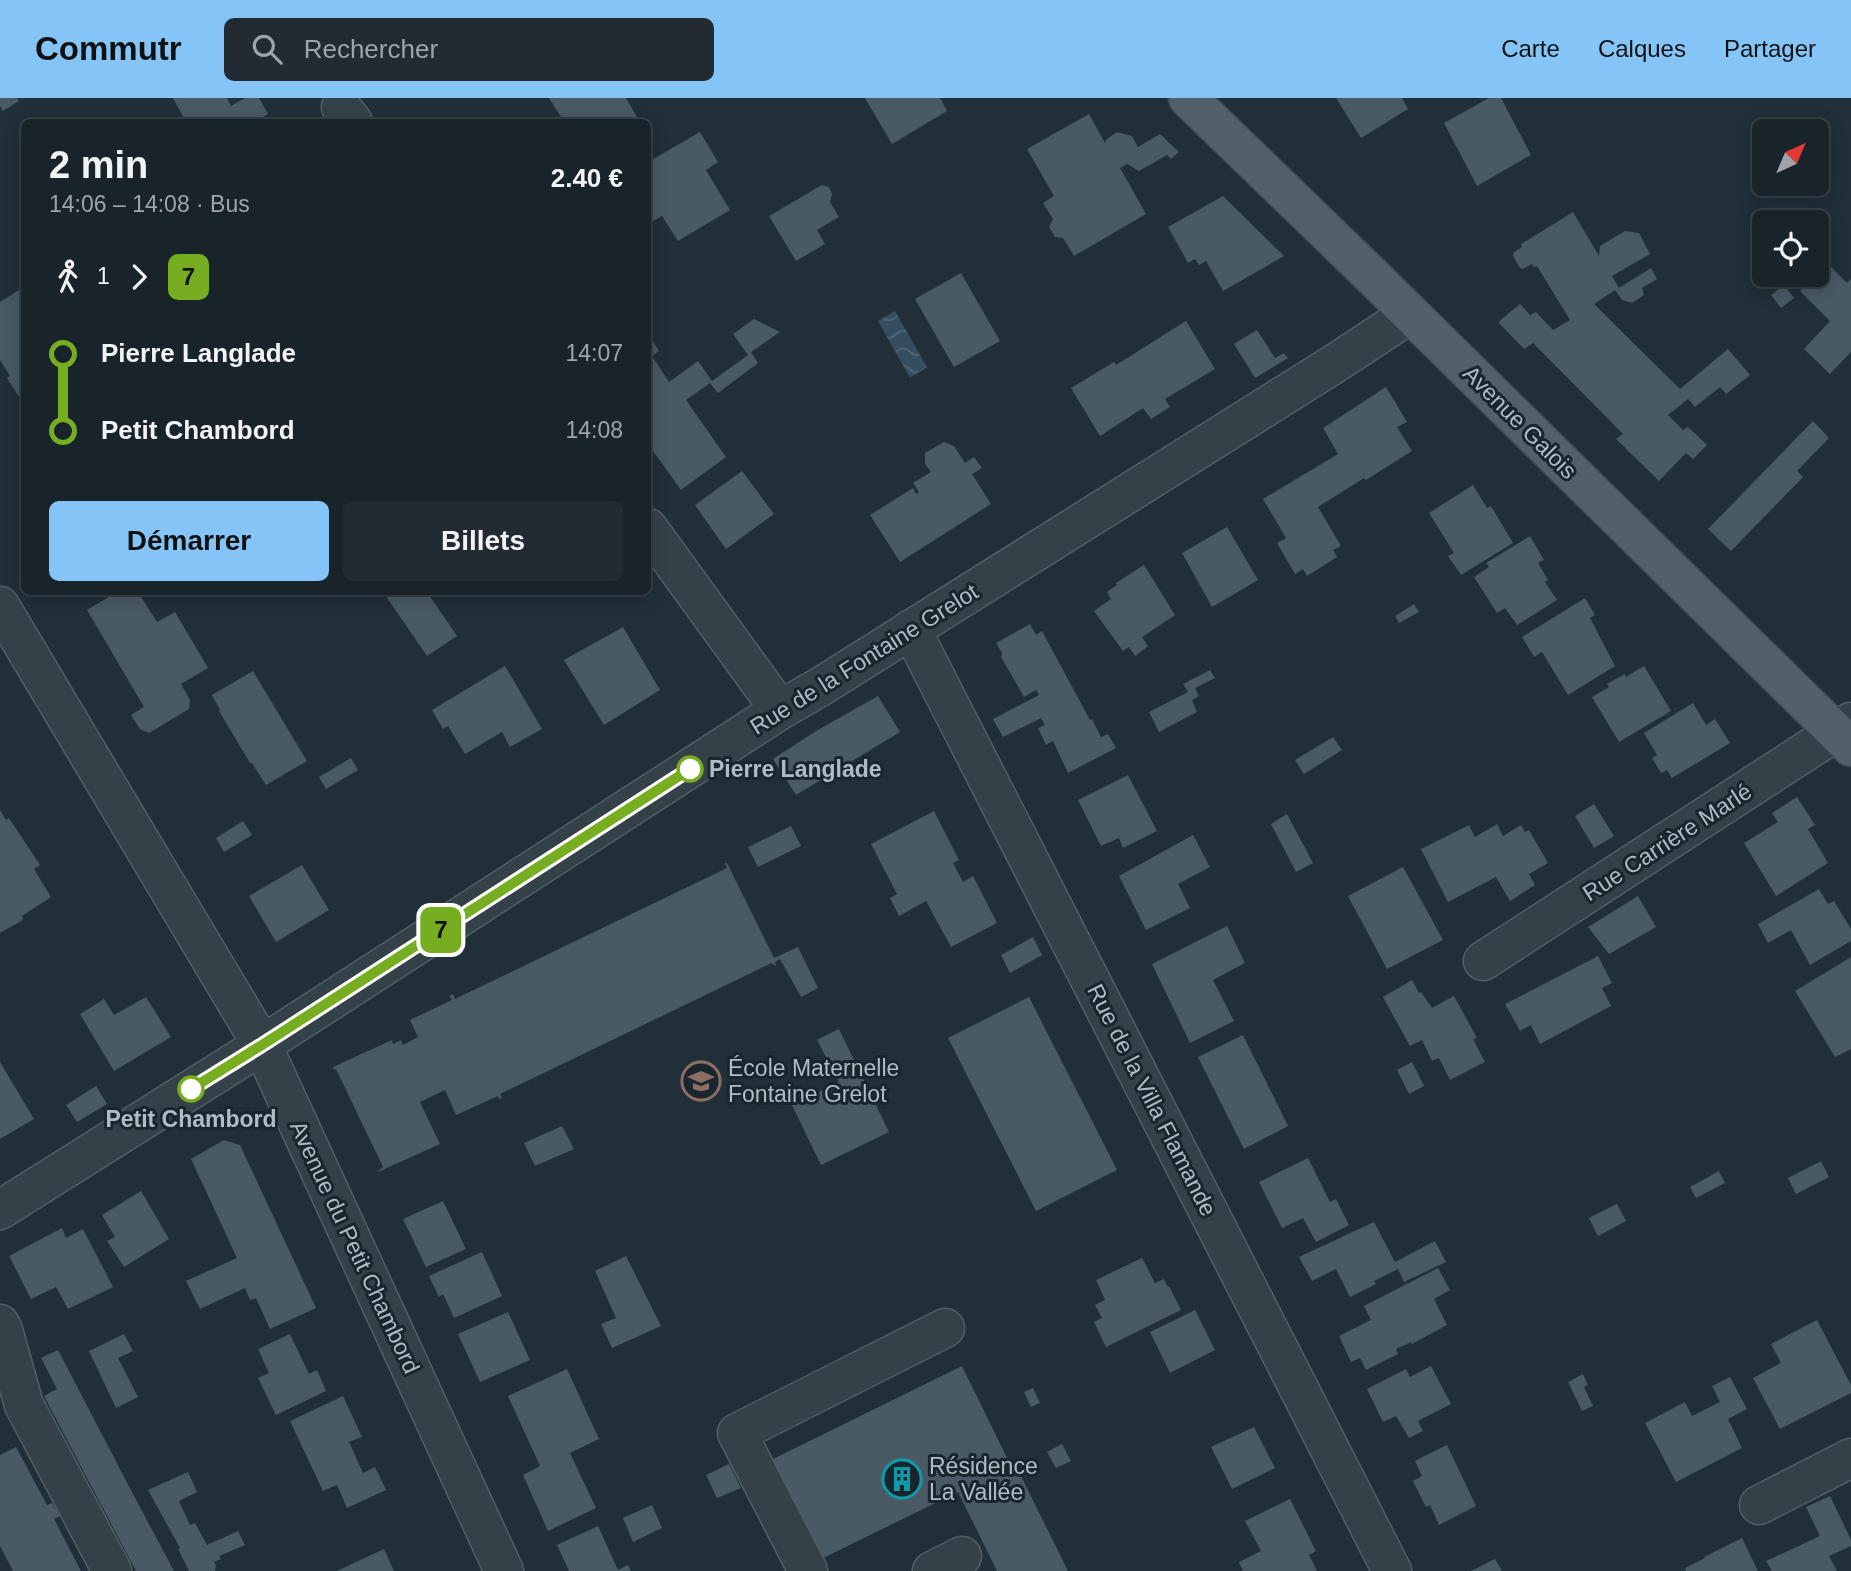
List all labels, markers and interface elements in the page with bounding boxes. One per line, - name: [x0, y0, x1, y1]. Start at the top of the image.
- search box: [224, 18, 714, 81]
- text: Commutr: [35, 30, 182, 67]
- icon: search: [248, 30, 286, 68]
- text: Rechercher: [304, 34, 438, 64]
- text: Carte: [1501, 35, 1560, 62]
- text: Calques: [1598, 35, 1686, 62]
- text: Partager: [1724, 35, 1816, 62]
- north arrow: [1752, 119, 1829, 196]
- map controls: [1752, 119, 1829, 287]
- text: 2 min: [49, 144, 148, 186]
- text: 2.40 €: [551, 163, 623, 193]
- text: 14:06 – 14:08 · Bus: [49, 191, 250, 217]
- button: locate: [1752, 210, 1829, 287]
- icon: walk: [49, 258, 87, 296]
- icon: forward: [120, 258, 158, 296]
- text: 1: [97, 263, 110, 289]
- text: 7: [182, 263, 195, 290]
- text: Pierre Langlade: [101, 338, 296, 368]
- text: 14:07: [565, 340, 623, 366]
- street label: Avenue Galois: [1458, 360, 1582, 484]
- text: Petit Chambord: [101, 415, 295, 445]
- text: 14:08: [565, 417, 623, 443]
- button: Démarrer: [49, 501, 329, 581]
- button: Billets: [343, 501, 623, 581]
- street label: Rue de la Fontaine Grelot: [745, 578, 983, 740]
- marker: Pierre Langlade: [677, 756, 703, 782]
- place label: Pierre Langlade: [709, 756, 882, 782]
- street label: Rue Carrière Marlé: [1578, 778, 1756, 906]
- line badge: 7: [418, 907, 464, 953]
- text: 7: [434, 916, 448, 943]
- street label: Rue de la Villa Flamande: [1082, 980, 1222, 1220]
- place label: École Maternelle Fontaine Grelot: [728, 1055, 899, 1107]
- school or university icon: École Maternelle Fontaine Grelot: [680, 1060, 722, 1102]
- marker: Petit Chambord: [178, 1076, 204, 1102]
- place label: Petit Chambord: [105, 1106, 277, 1132]
- street label: Avenue du Petit Chambord: [285, 1117, 425, 1377]
- place label: Résidence La Vallée: [929, 1453, 1038, 1505]
- building icon: Résidence La Vallée: [881, 1458, 923, 1500]

